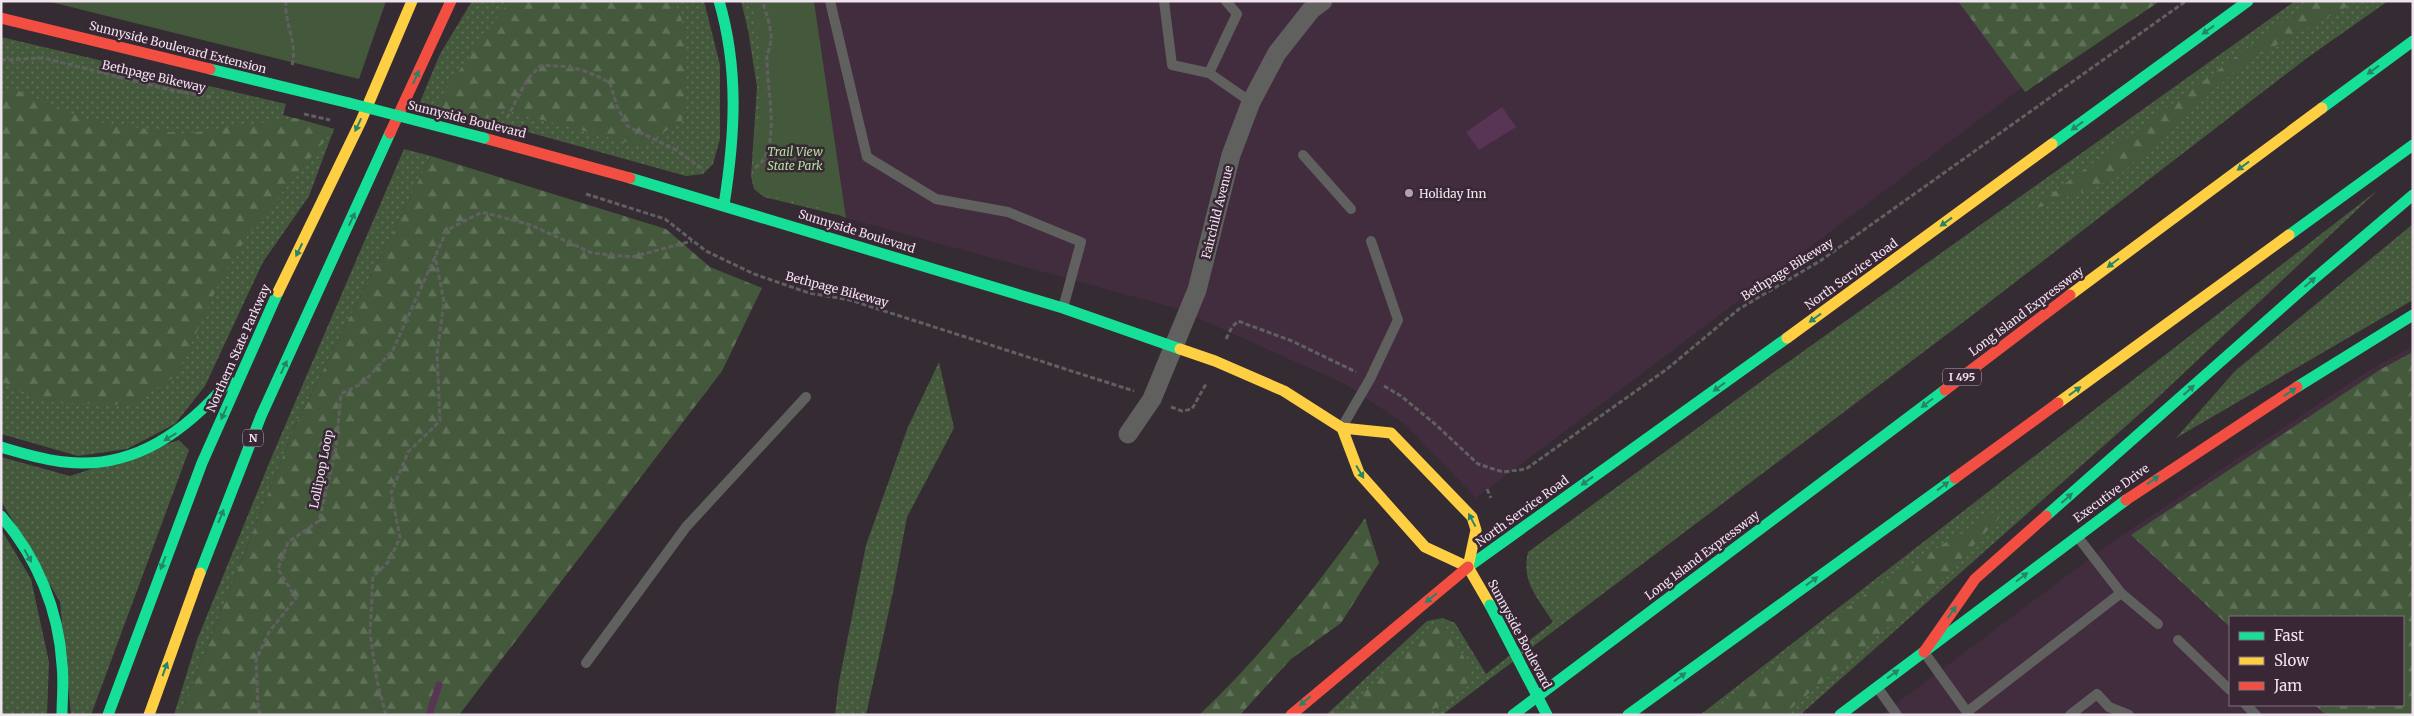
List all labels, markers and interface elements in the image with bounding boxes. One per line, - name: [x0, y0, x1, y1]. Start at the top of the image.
- street label: Sunnyside Boulevard Extension: [88, 18, 268, 76]
- one-way arrow: [2201, 25, 2215, 35]
- street label: Bethpage Bikeway: [101, 57, 207, 95]
- one-way arrow: [2367, 64, 2380, 74]
- one-way arrow: [413, 70, 421, 84]
- street label: Sunnyside Boulevard: [406, 97, 528, 141]
- one-way arrow: [354, 118, 362, 132]
- one-way arrow: [2070, 121, 2084, 131]
- park label: Trail View State Park: [767, 144, 823, 173]
- one-way arrow: [2236, 161, 2250, 171]
- street label: Fairchild Avenue: [1198, 164, 1236, 260]
- place label: Holiday Inn: [1419, 186, 1487, 201]
- marker: Holiday Inn: [1403, 187, 1415, 199]
- street label: Sunnyside Boulevard: [797, 206, 917, 256]
- one-way arrow: [348, 212, 356, 226]
- one-way arrow: [1939, 217, 1953, 227]
- street label: Bethpage Bikeway: [1738, 235, 1836, 303]
- street label: North Service Road: [1802, 235, 1900, 313]
- one-way arrow: [295, 243, 303, 257]
- one-way arrow: [2106, 258, 2120, 268]
- street label: Long Island Expressway: [1966, 263, 2086, 359]
- street label: Bethpage Bikeway: [784, 268, 890, 310]
- one-way arrow: [2304, 277, 2316, 288]
- street label: Northern State Parkway: [203, 282, 273, 414]
- one-way arrow: [1808, 313, 1822, 323]
- one-way arrow: [280, 360, 288, 374]
- road number: I 495: [1943, 368, 1981, 386]
- one-way arrow: [1712, 382, 1726, 392]
- one-way arrow: [2182, 384, 2194, 396]
- one-way arrow: [2068, 385, 2081, 396]
- one-way arrow: [2283, 387, 2296, 397]
- one-way arrow: [1920, 398, 1934, 408]
- one-way arrow: [220, 406, 228, 420]
- street label: Lollipop Loop: [306, 428, 336, 510]
- road number: N: [243, 429, 263, 446]
- one-way arrow: [163, 433, 176, 442]
- street label: Executive Drive: [2070, 460, 2152, 526]
- one-way arrow: [1355, 466, 1364, 479]
- street label: North Service Road: [1473, 472, 1571, 550]
- one-way arrow: [2146, 475, 2160, 485]
- one-way arrow: [1581, 476, 1594, 487]
- one-way arrow: [1936, 481, 1950, 491]
- one-way arrow: [2061, 493, 2074, 504]
- street label: Long Island Expressway: [1642, 507, 1762, 603]
- one-way arrow: [218, 509, 226, 524]
- one-way arrow: [1468, 513, 1476, 528]
- one-way arrow: [24, 550, 33, 563]
- one-way arrow: [159, 556, 167, 570]
- one-way arrow: [2015, 571, 2028, 582]
- street label: Sunnyside Boulevard: [1485, 577, 1555, 691]
- one-way arrow: [1805, 577, 1818, 587]
- one-way arrow: [1424, 592, 1437, 603]
- one-way arrow: [1947, 605, 1957, 618]
- legend: [2229, 616, 2404, 706]
- text: Fast: [2274, 626, 2304, 645]
- text: Slow: [2274, 651, 2309, 670]
- one-way arrow: [161, 661, 169, 676]
- one-way arrow: [1886, 669, 1900, 679]
- one-way arrow: [1673, 672, 1687, 682]
- text: Jam: [2273, 676, 2302, 695]
- one-way arrow: [1299, 696, 1312, 707]

